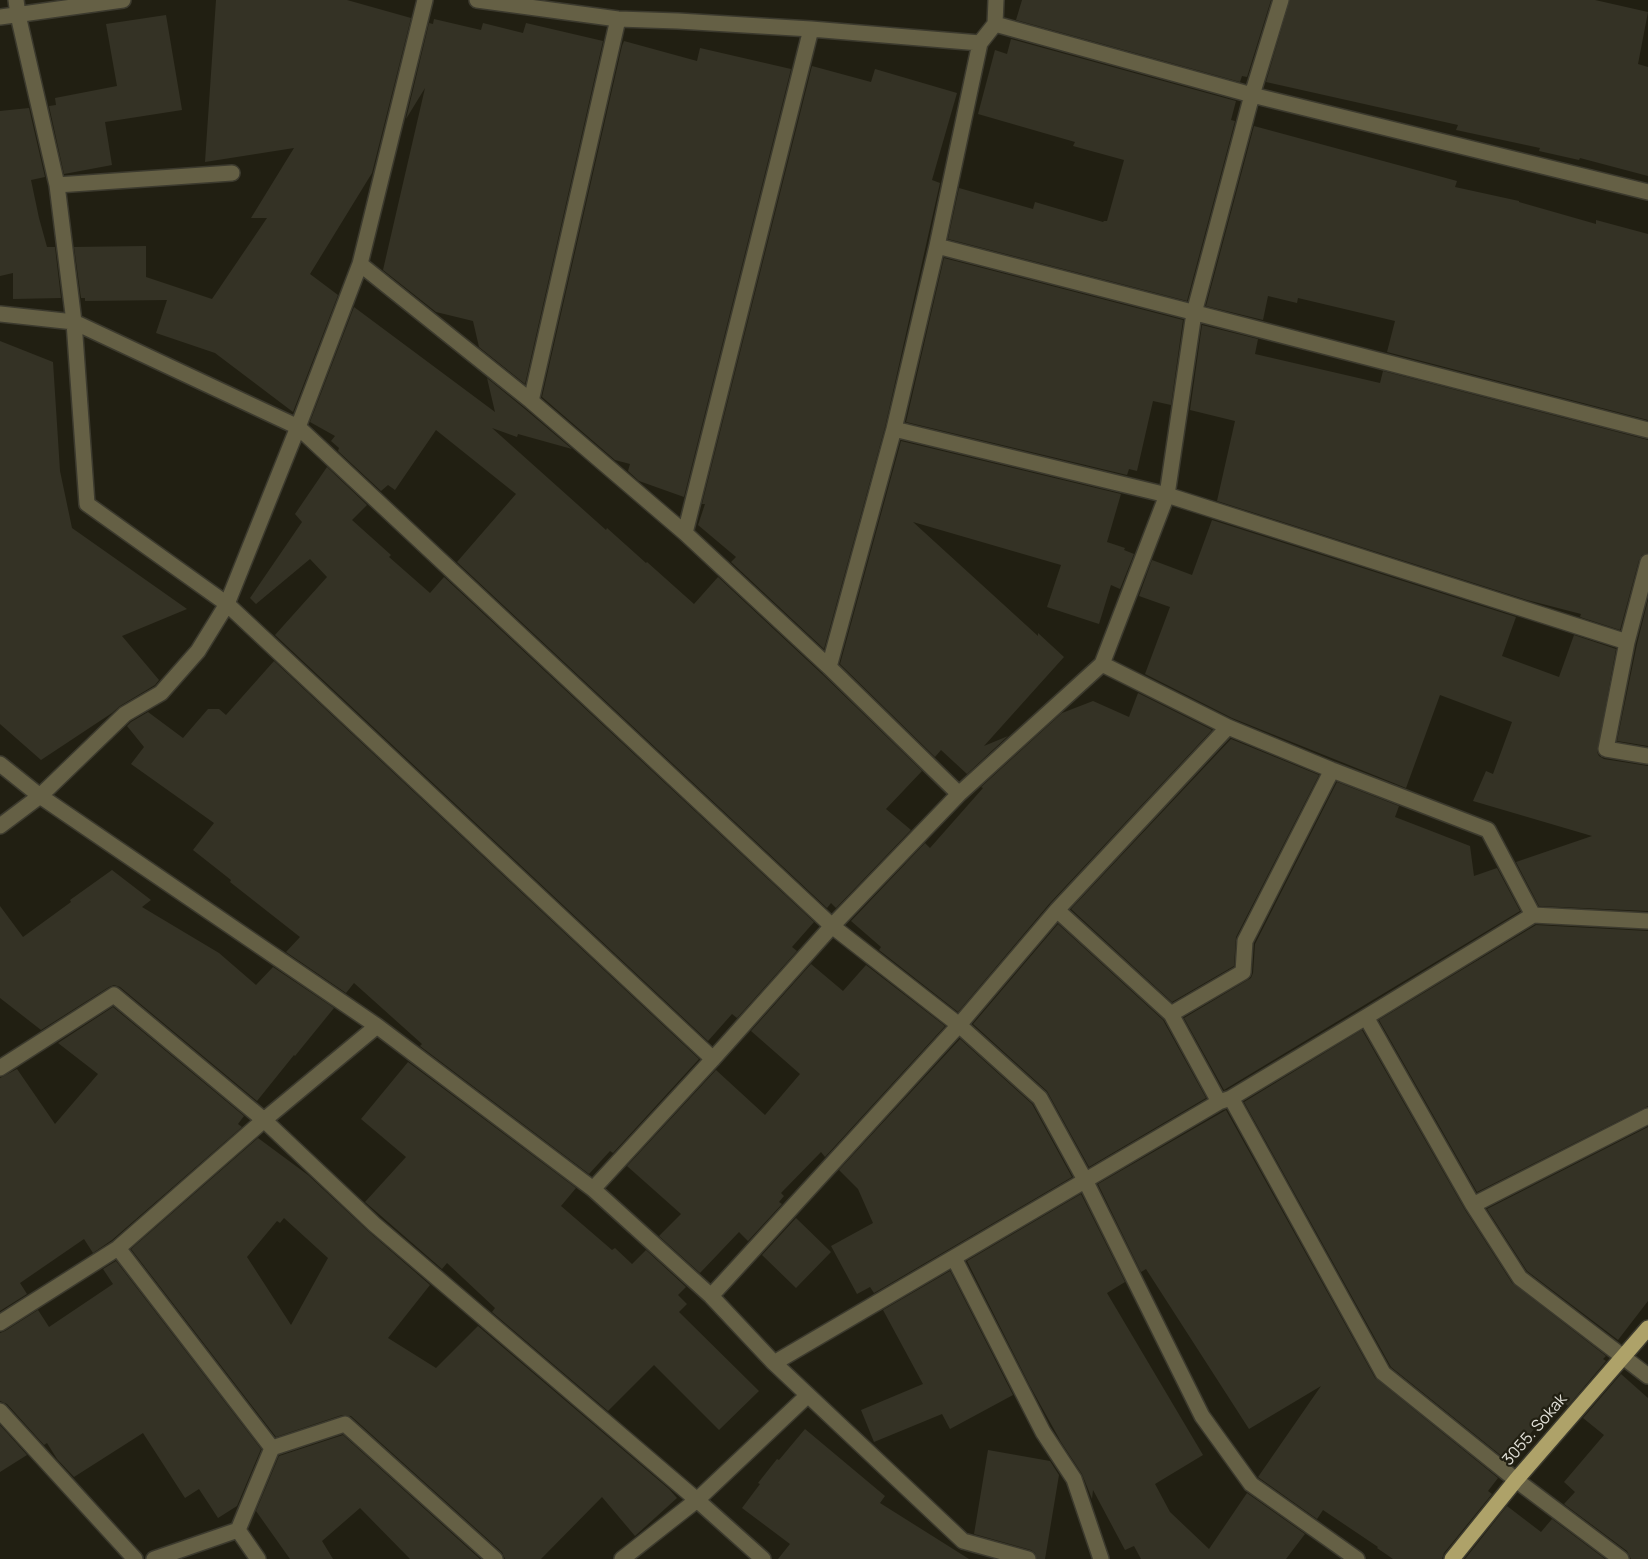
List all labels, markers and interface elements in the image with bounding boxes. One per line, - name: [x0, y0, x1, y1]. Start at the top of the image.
- street label: 3055. Sokak: [1499, 1390, 1571, 1470]

